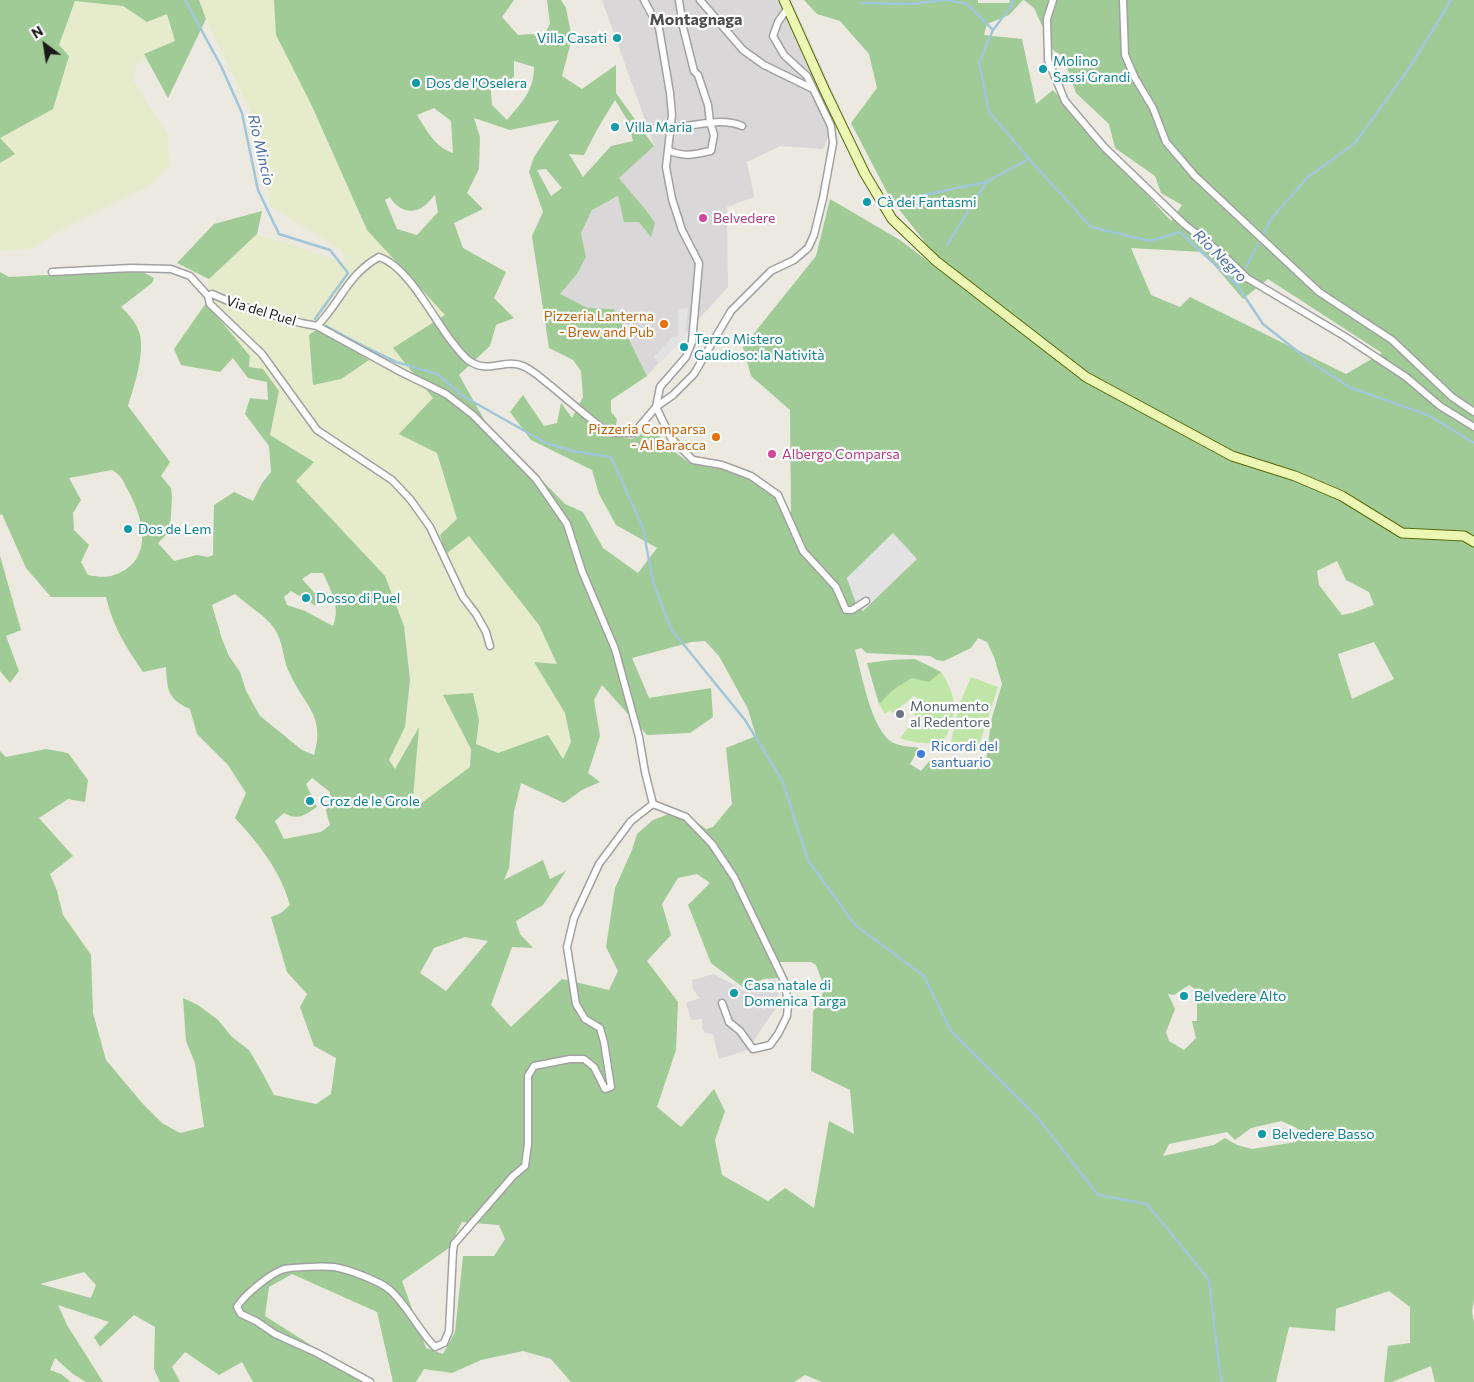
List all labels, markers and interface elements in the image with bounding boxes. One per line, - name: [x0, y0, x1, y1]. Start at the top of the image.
- district label: Montagnaga: [650, 10, 742, 30]
- north arrow: [20, 20, 70, 70]
- text: N: [28, 22, 46, 42]
- place label: Villa Casati: [537, 30, 607, 46]
- marker: Villa Casati: [611, 32, 623, 44]
- place label: Molino Sassi Grandi: [1053, 53, 1130, 85]
- marker: Molino Sassi Grandi: [1037, 63, 1049, 75]
- place label: Dos de l'Oselera: [426, 75, 527, 91]
- marker: Dos de l'Oselera: [410, 77, 422, 89]
- water label: Rio Mincio: [244, 113, 278, 187]
- place label: Villa Maria: [625, 119, 692, 135]
- marker: Villa Maria: [609, 121, 621, 133]
- place label: Cà dei Fantasmi: [877, 194, 977, 210]
- marker: Cà dei Fantasmi: [861, 196, 873, 208]
- place label: Belvedere: [713, 210, 776, 226]
- marker: Belvedere: [697, 212, 709, 224]
- water label: Rio Negro: [1189, 226, 1251, 286]
- street label: Via del Puel: [224, 292, 298, 330]
- place label: Pizzeria Lanterna - Brew and Pub: [544, 308, 654, 341]
- marker: Pizzeria Lanterna - Brew and Pub: [658, 318, 670, 330]
- place label: Terzo Mistero Gaudioso: la Natività: [694, 331, 825, 364]
- marker: Terzo Mistero Gaudioso: la Natività: [678, 341, 690, 353]
- place label: Pizzeria Comparsa - Al Baracca: [588, 421, 706, 454]
- marker: Pizzeria Comparsa - Al Baracca: [710, 431, 722, 443]
- place label: Albergo Comparsa: [782, 446, 900, 462]
- marker: Albergo Comparsa: [766, 448, 778, 460]
- place label: Dos de Lem: [138, 521, 211, 537]
- marker: Dos de Lem: [122, 523, 134, 535]
- place label: Dosso di Puel: [316, 590, 400, 606]
- marker: Dosso di Puel: [300, 592, 312, 604]
- place label: Monumento al Redentore: [910, 698, 990, 730]
- marker: Monumento al Redentore: [894, 708, 906, 720]
- place label: Ricordi del santuario: [931, 738, 998, 770]
- marker: Ricordi del santuario: [915, 748, 927, 760]
- place label: Croz de le Grole: [320, 793, 420, 809]
- marker: Croz de le Grole: [304, 795, 316, 807]
- place label: Casa natale di Domenica Targa: [744, 977, 846, 1010]
- marker: Casa natale di Domenica Targa: [728, 987, 740, 999]
- place label: Belvedere Alto: [1194, 988, 1286, 1004]
- marker: Belvedere Alto: [1178, 990, 1190, 1002]
- place label: Belvedere Basso: [1272, 1126, 1375, 1142]
- marker: Belvedere Basso: [1256, 1128, 1268, 1140]

